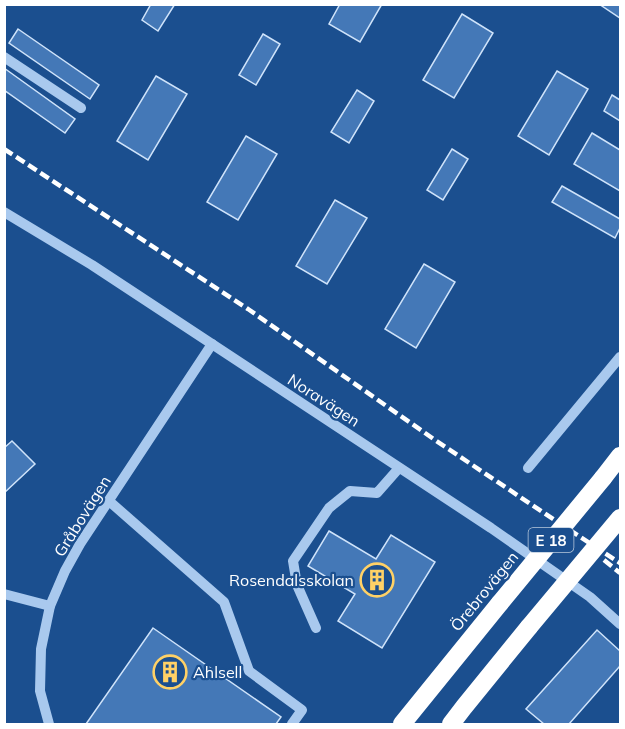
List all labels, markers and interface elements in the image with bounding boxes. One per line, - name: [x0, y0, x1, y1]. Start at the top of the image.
- street label: Noravägen: [284, 369, 364, 431]
- street label: Gråbovägen: [49, 472, 115, 560]
- road number: E 18: [528, 528, 574, 552]
- street label: Örebrovägen: [446, 547, 522, 635]
- building icon: Rosendalsskolan: [359, 562, 395, 598]
- place label: Rosendalsskolan: [229, 570, 354, 590]
- building icon: Ahlsell: [152, 654, 188, 690]
- place label: Ahlsell: [193, 662, 242, 682]

